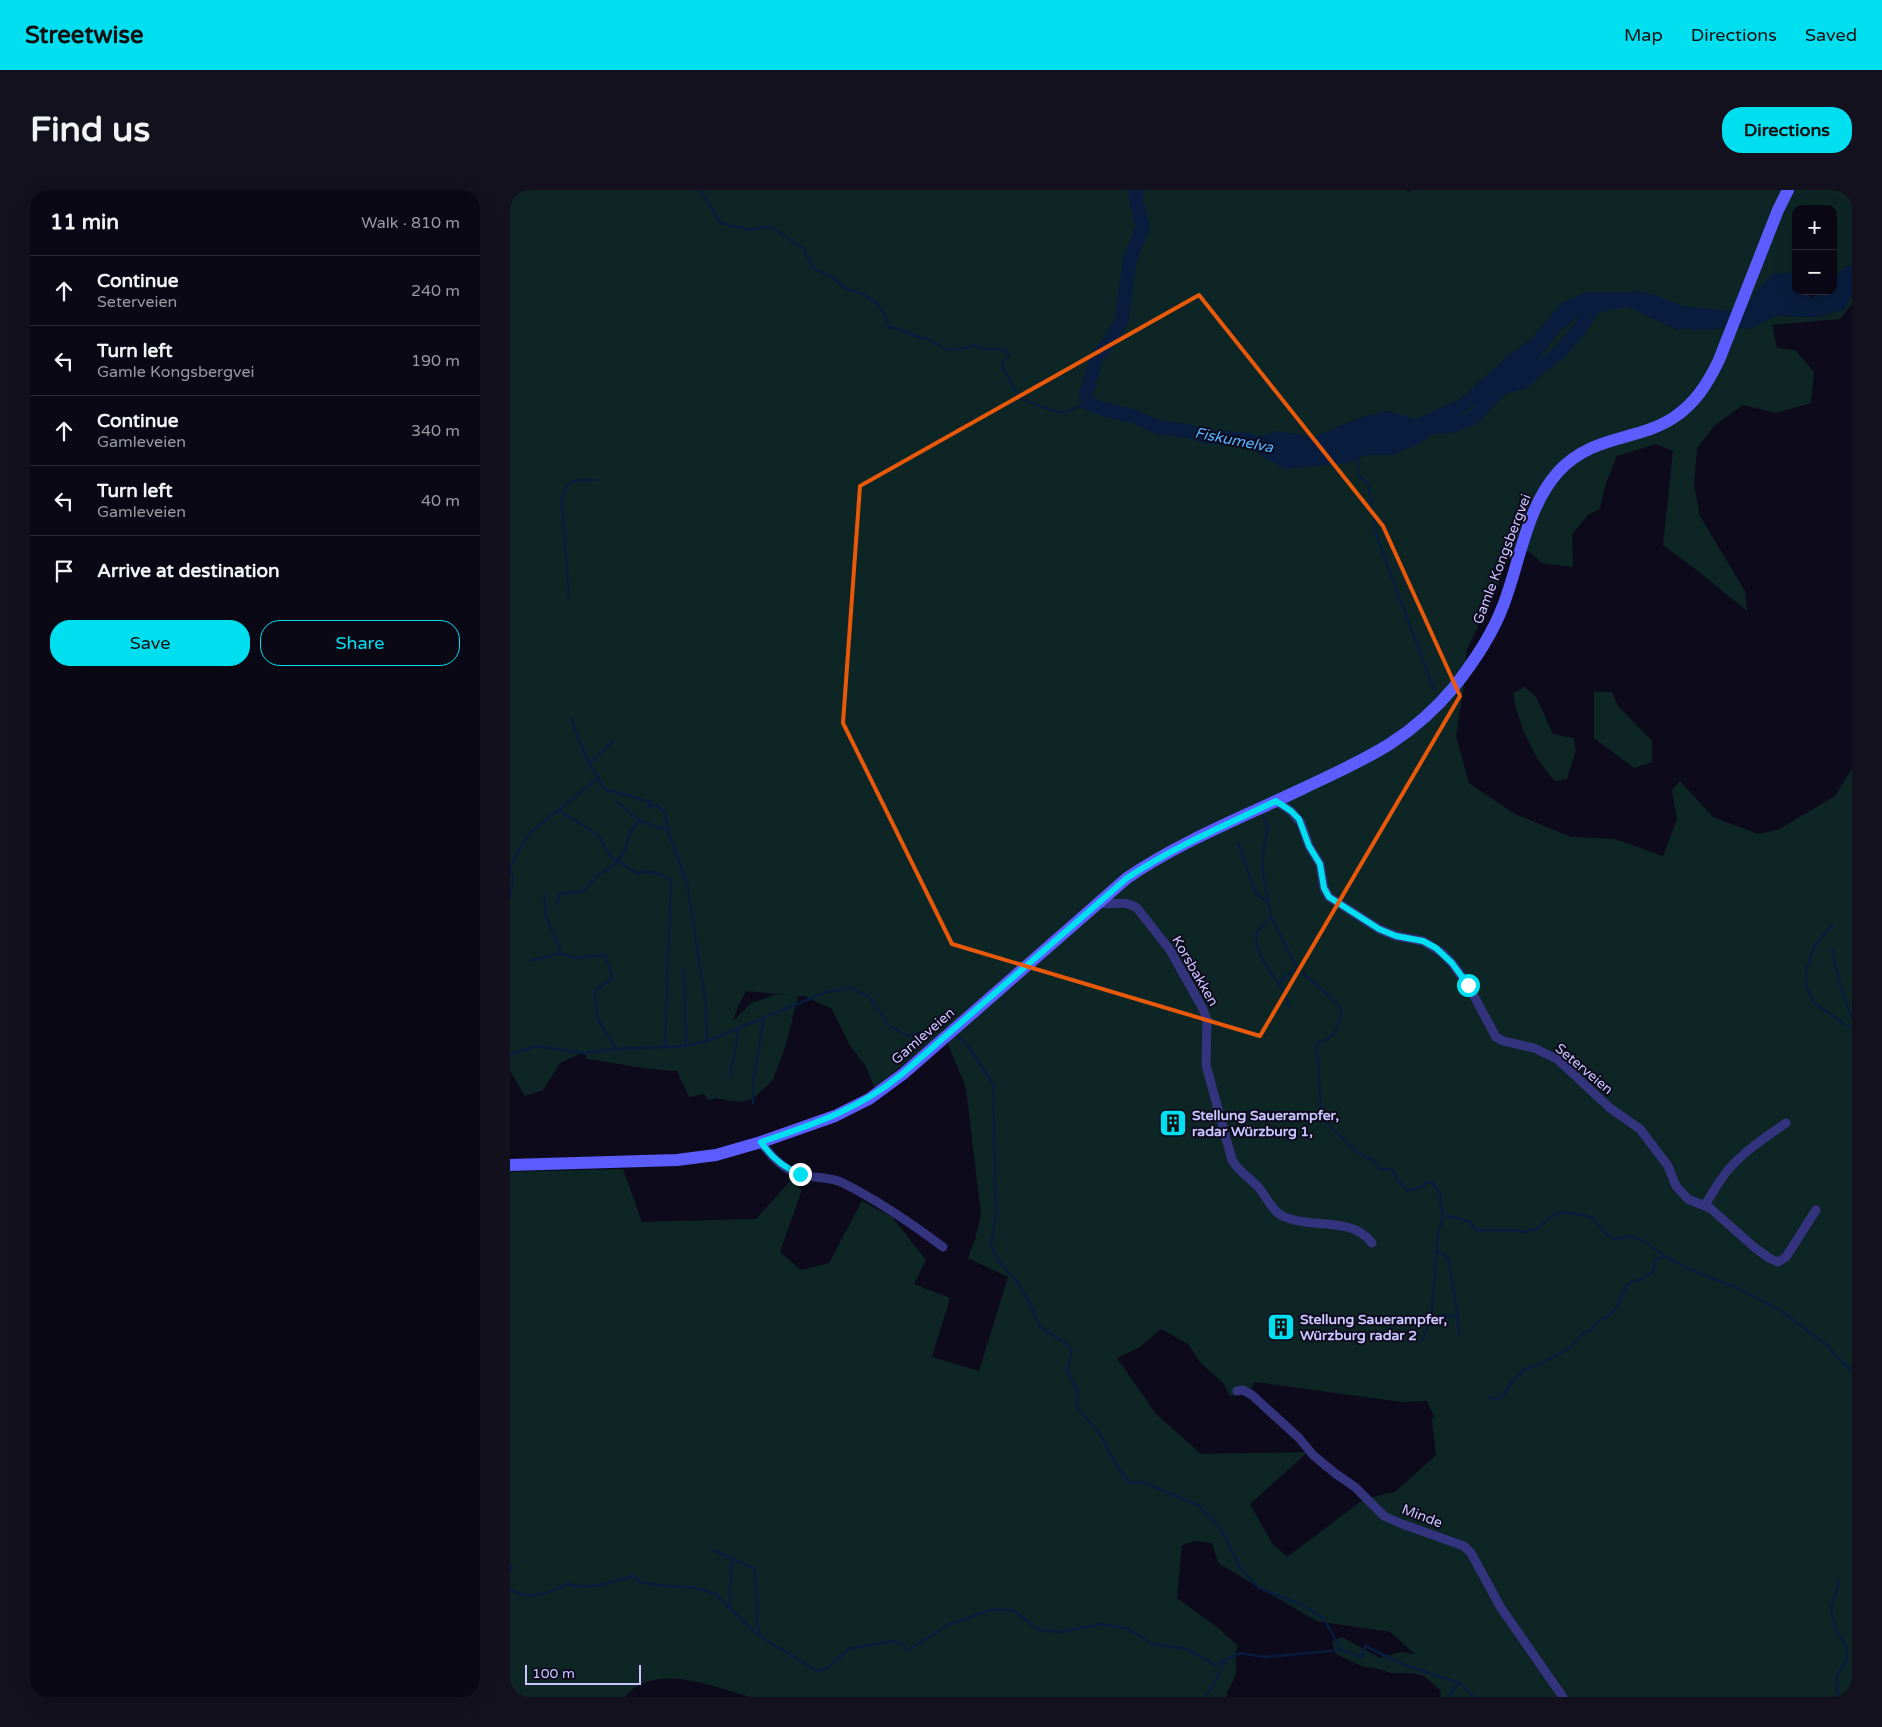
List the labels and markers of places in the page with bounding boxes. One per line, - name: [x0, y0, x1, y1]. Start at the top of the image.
- place label: Stellung Sauerampfer, radar Würzburg 1,: [1192, 1107, 1339, 1140]
- building icon: Stellung Sauerampfer, radar Würzburg 1,: [1158, 1108, 1188, 1138]
- place label: Stellung Sauerampfer, Würzburg radar 2: [1300, 1311, 1447, 1344]
- building icon: Stellung Sauerampfer, Würzburg radar 2: [1266, 1312, 1296, 1342]

